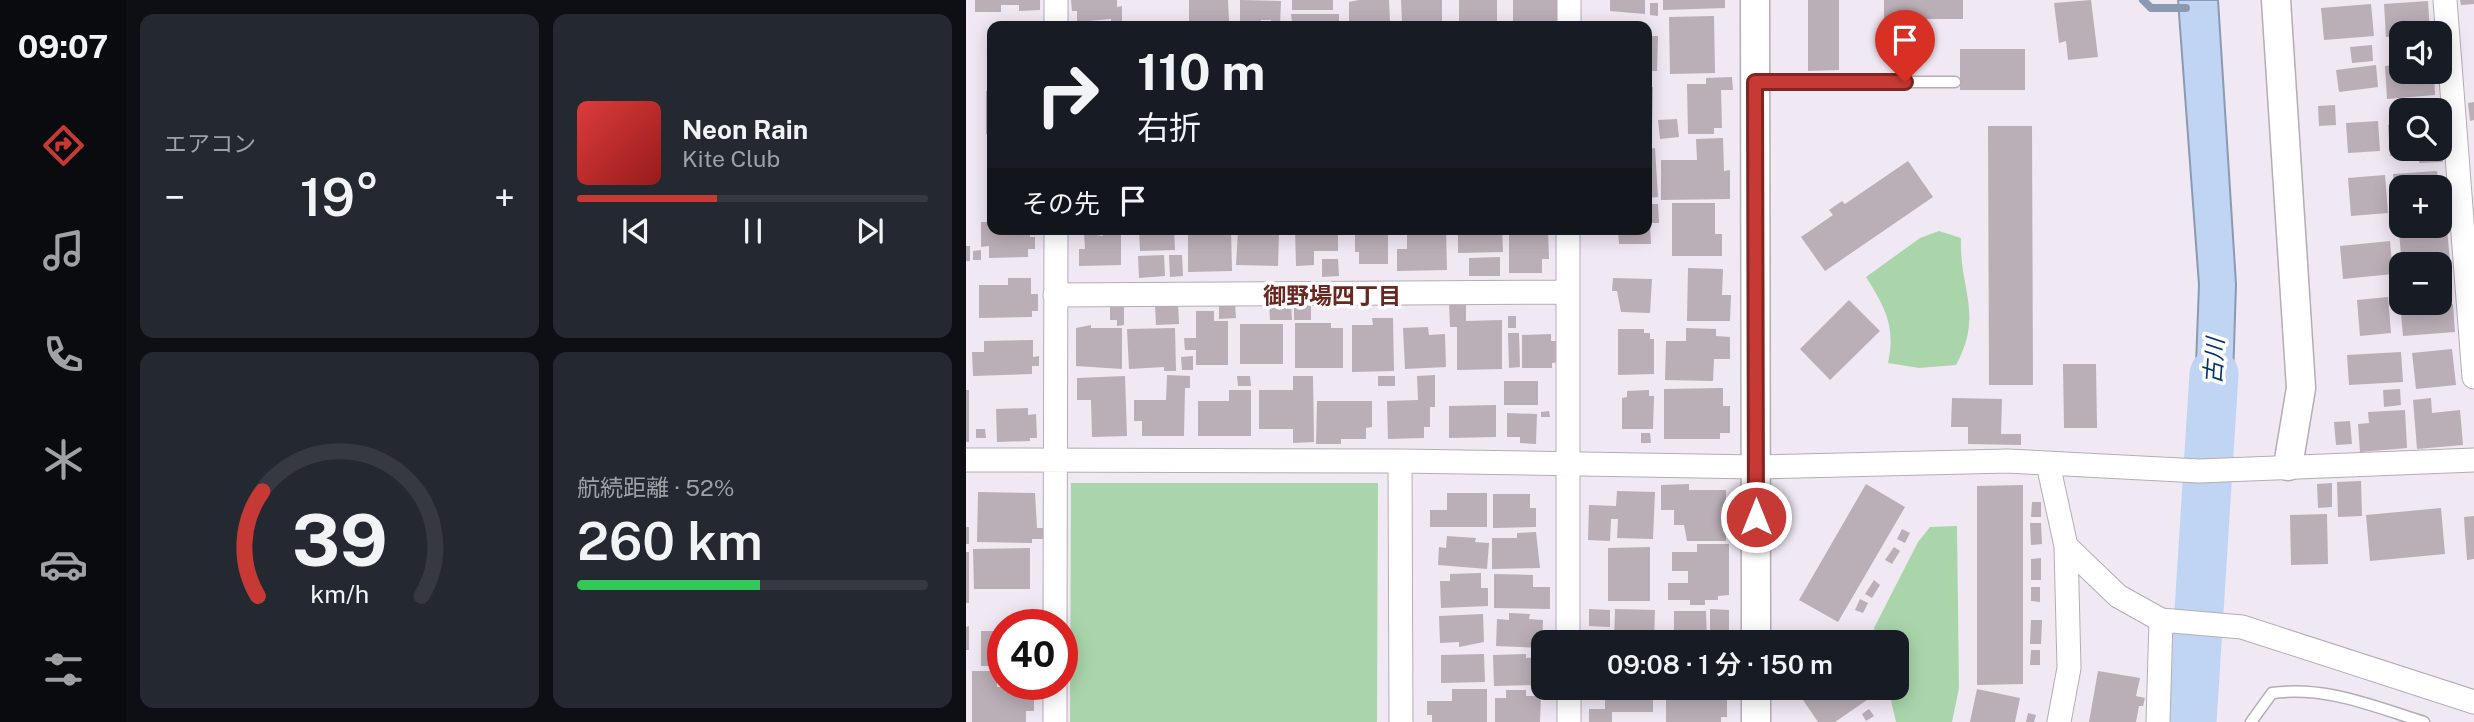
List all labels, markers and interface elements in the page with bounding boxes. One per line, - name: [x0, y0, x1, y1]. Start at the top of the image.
- pin: [1875, 10, 1935, 82]
- icon: arrive: [1886, 21, 1924, 59]
- map controls: [2389, 21, 2452, 315]
- button: sound: [2389, 21, 2452, 84]
- text: 09:07: [18, 28, 108, 65]
- text: 110 m: [1137, 43, 1265, 101]
- icon: right: [1022, 49, 1113, 140]
- button: search: [2389, 98, 2452, 161]
- text: 右折: [1137, 109, 1201, 146]
- text: Neon Rain: [682, 114, 808, 145]
- icon: directions: [39, 121, 88, 170]
- text: エアコン: [164, 130, 256, 157]
- text: Kite Club: [682, 145, 780, 172]
- text: 19°: [300, 167, 379, 228]
- text: −: [164, 175, 185, 220]
- text: +: [494, 175, 515, 220]
- button: +: [2389, 175, 2452, 238]
- icon: arrive: [1114, 182, 1152, 220]
- text: その先: [1022, 188, 1100, 219]
- icon: previous: [617, 212, 655, 250]
- icon: pause: [734, 212, 772, 250]
- icon: next: [851, 212, 889, 250]
- icon: music: [39, 226, 88, 275]
- button: −: [2389, 252, 2452, 315]
- district label: 御野場四丁目: [1263, 282, 1401, 309]
- icon: phone: [39, 330, 88, 379]
- water label: 古川: [2198, 334, 2229, 385]
- icon: climate: [39, 435, 88, 484]
- text: 航続距離 · 52%: [577, 474, 735, 501]
- position arrow: [1719, 480, 1793, 554]
- text: 39: [291, 497, 388, 582]
- text: 260 km: [577, 511, 763, 572]
- icon: car: [39, 540, 88, 589]
- text: km/h: [310, 579, 369, 609]
- speed limit sign: 40: [987, 609, 1078, 700]
- icon: filters: [39, 645, 88, 694]
- text: 09:08 · 1 分 · 150 m: [1607, 649, 1833, 680]

